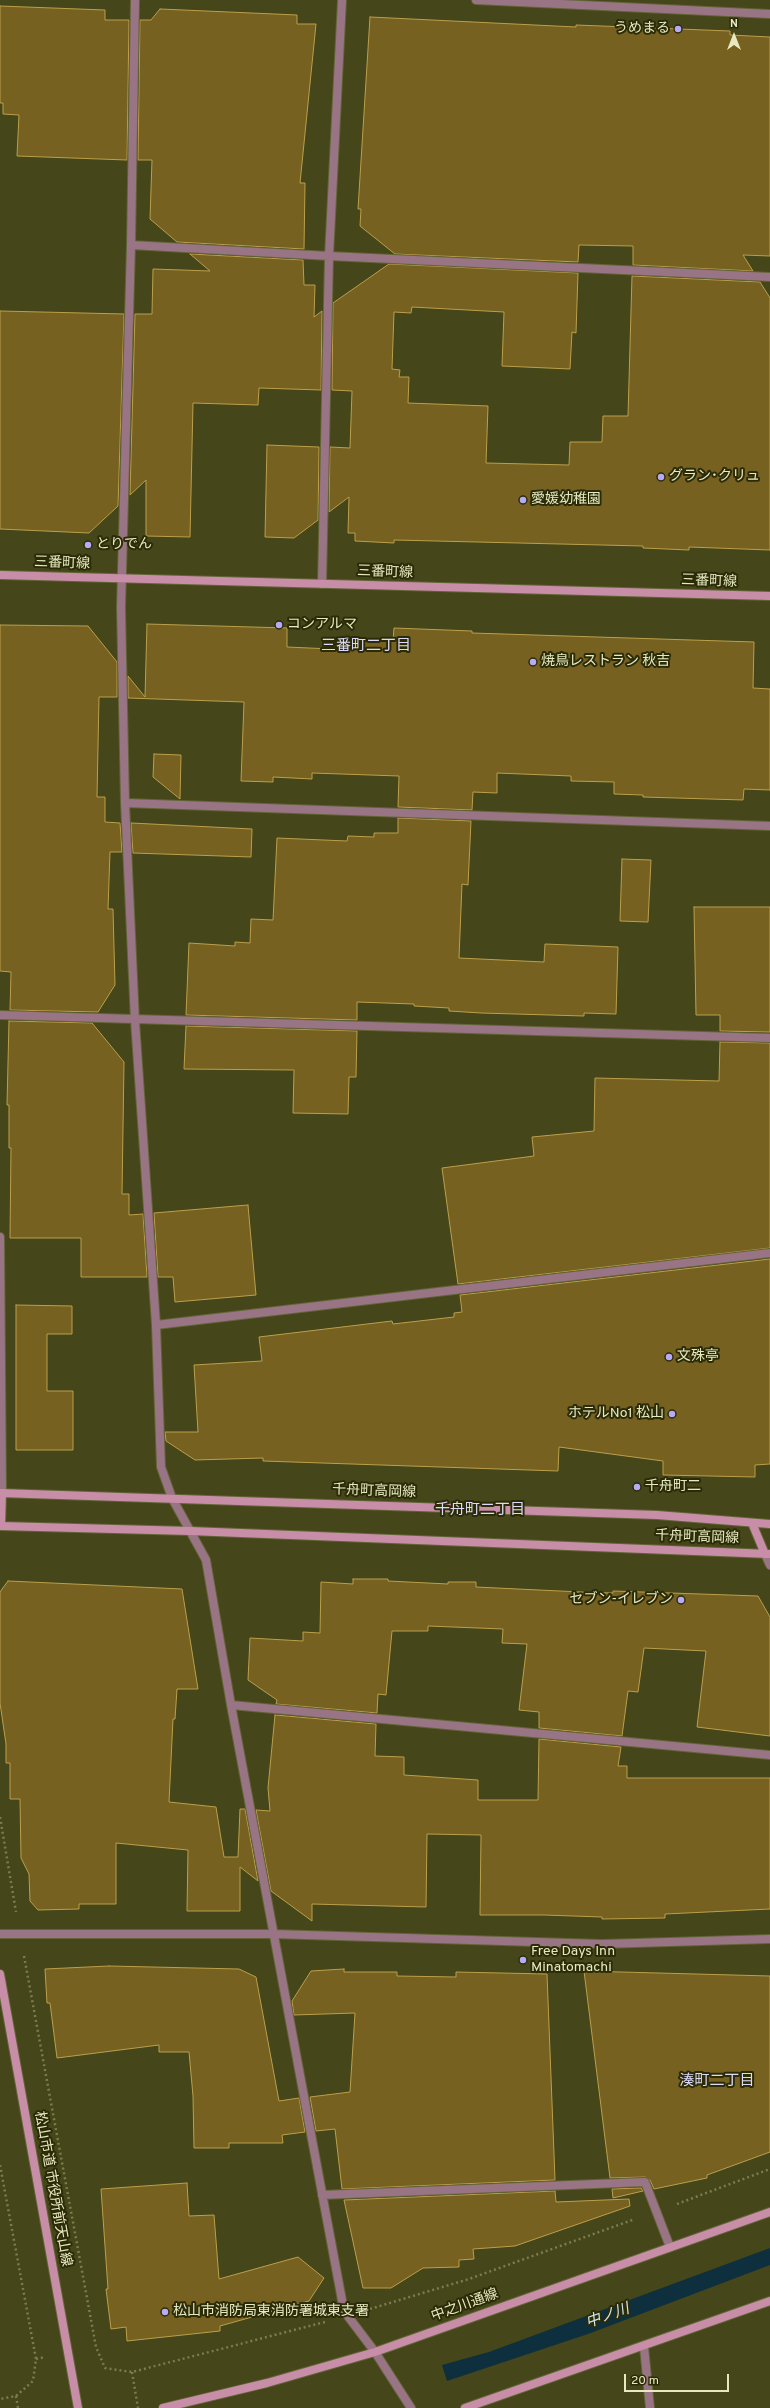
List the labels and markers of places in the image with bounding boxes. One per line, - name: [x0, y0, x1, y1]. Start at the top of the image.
- place label: うめまる: [614, 21, 670, 37]
- marker: うめまる: [673, 24, 683, 34]
- place label: グラン･クリュ: [669, 469, 760, 485]
- marker: グラン･クリュ: [656, 472, 666, 482]
- place label: 愛媛幼稚園: [531, 492, 601, 508]
- marker: 愛媛幼稚園: [518, 495, 528, 505]
- place label: とりでん: [96, 537, 152, 553]
- marker: とりでん: [83, 540, 93, 550]
- place label: コンアルマ: [287, 617, 357, 633]
- marker: コンアルマ: [274, 620, 284, 630]
- place label: 焼鳥レストラン 秋吉: [541, 654, 670, 670]
- marker: 焼鳥レストラン 秋吉: [528, 657, 538, 667]
- place label: 文殊亭: [677, 1349, 719, 1365]
- marker: 文殊亭: [664, 1352, 674, 1362]
- place label: ホテルNo1 松山: [568, 1406, 664, 1422]
- marker: ホテルNo1 松山: [667, 1409, 677, 1419]
- place label: 千舟町二: [645, 1479, 701, 1495]
- marker: 千舟町二: [632, 1482, 642, 1492]
- place label: セブン-イレブン: [569, 1592, 673, 1608]
- marker: セブン-イレブン: [676, 1595, 686, 1605]
- place label: Free Days Inn Minatomachi: [531, 1944, 615, 1976]
- marker: Free Days Inn Minatomachi: [518, 1955, 528, 1965]
- place label: 松山市消防局東消防署城東支署: [173, 2304, 369, 2320]
- marker: 松山市消防局東消防署城東支署: [160, 2307, 170, 2317]

